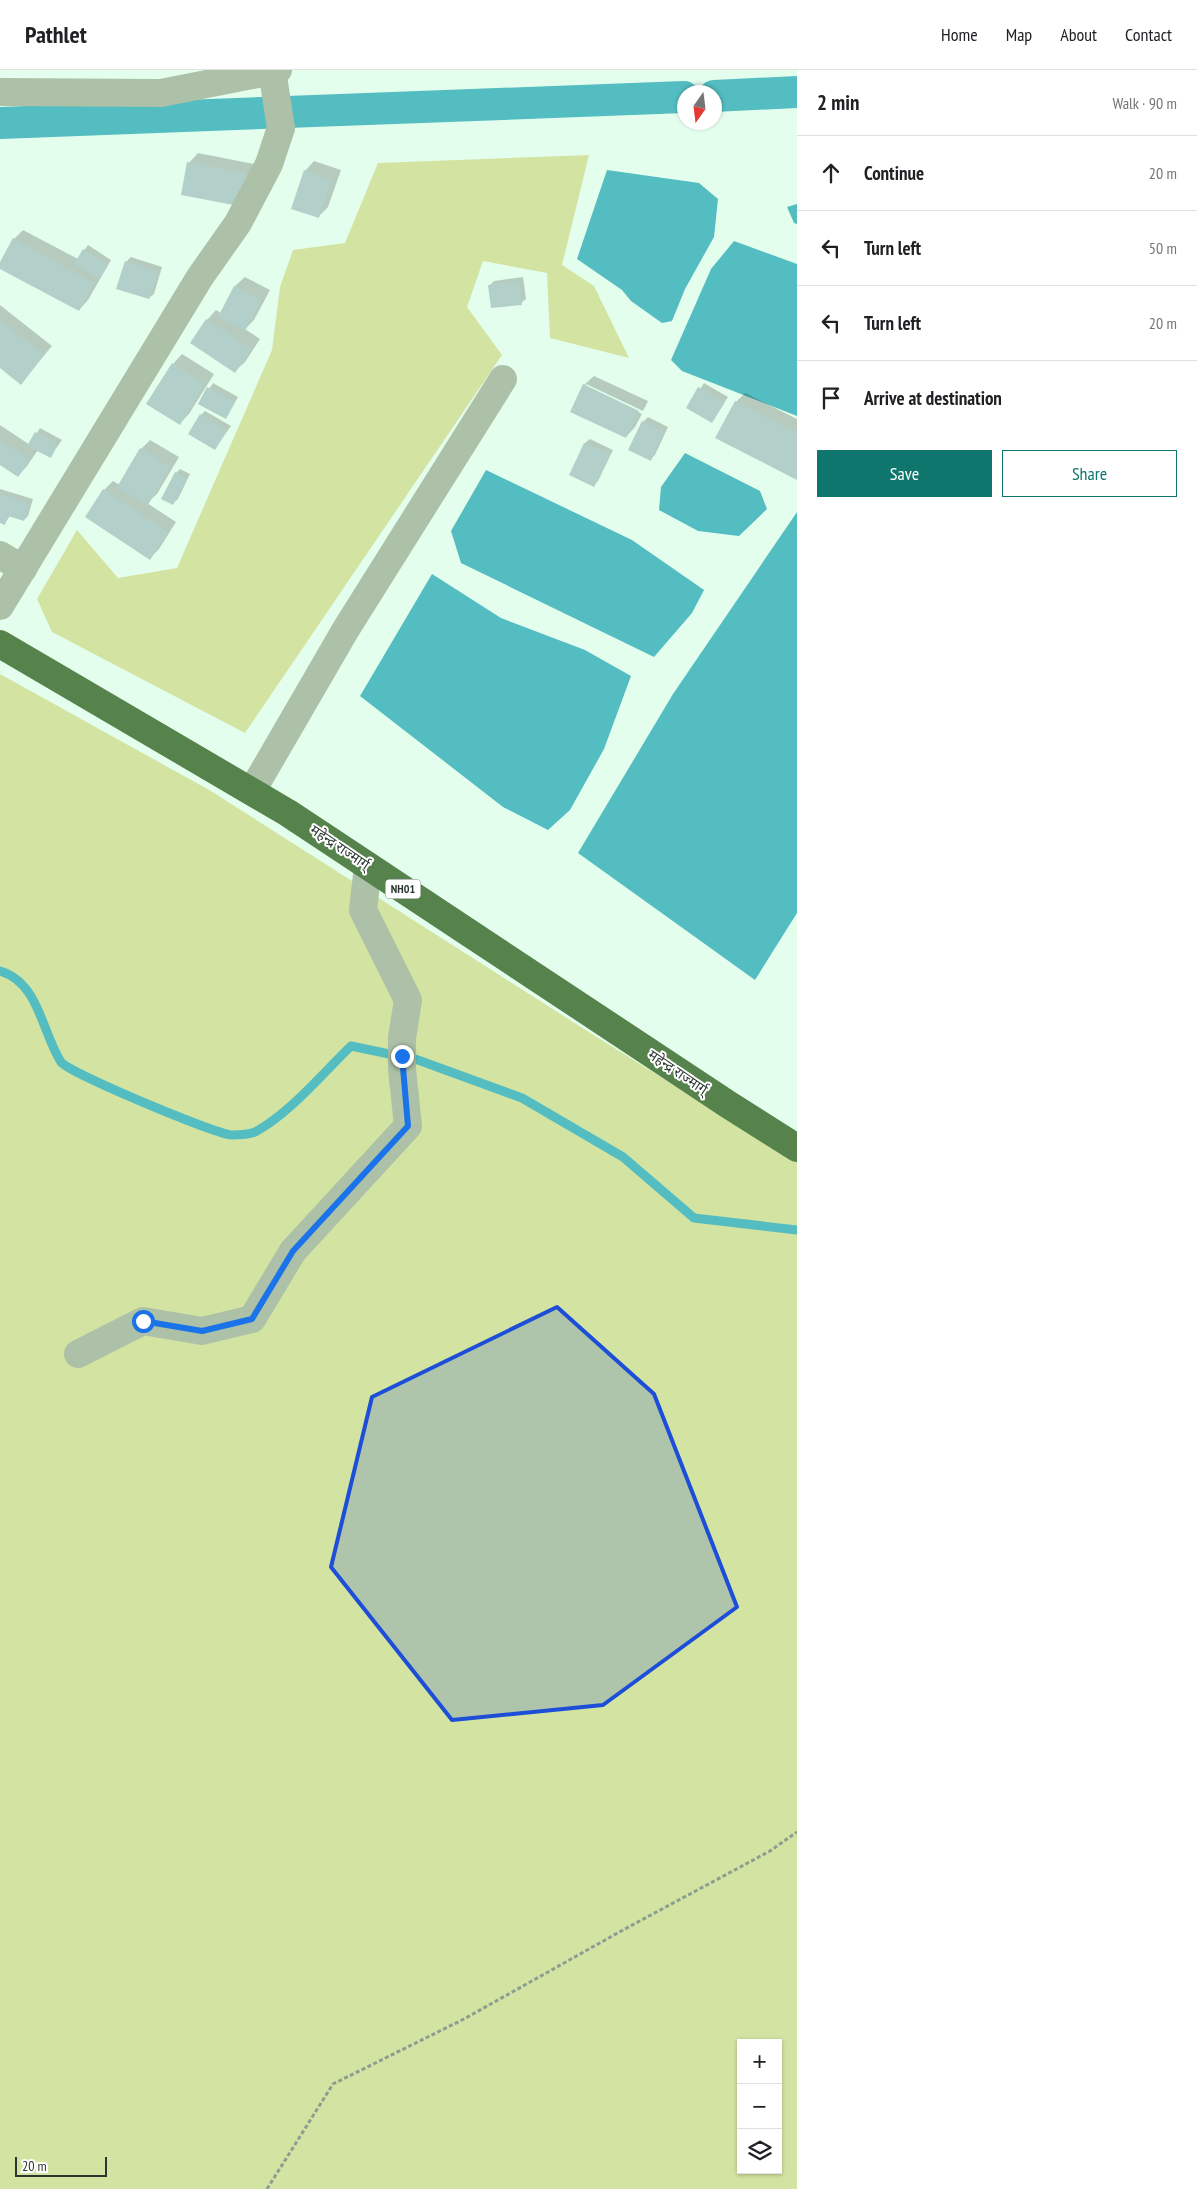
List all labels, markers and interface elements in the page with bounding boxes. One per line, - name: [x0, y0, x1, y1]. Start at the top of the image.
- text: Pathlet: [25, 19, 87, 50]
- text: Home: [941, 23, 978, 46]
- text: Map: [1006, 23, 1032, 46]
- text: About: [1060, 23, 1097, 46]
- text: Contact: [1125, 23, 1172, 46]
- north arrow: [677, 85, 722, 130]
- text: 2 min: [817, 89, 859, 116]
- text: Walk · 90 m: [1112, 93, 1177, 113]
- icon: ahead: [817, 159, 845, 187]
- text: Continue: [864, 161, 924, 185]
- text: 20 m: [1149, 163, 1177, 183]
- icon: left: [817, 234, 845, 262]
- text: Turn left: [864, 236, 921, 260]
- text: 50 m: [1149, 238, 1177, 258]
- icon: left: [817, 309, 845, 337]
- text: Turn left: [864, 311, 921, 335]
- text: 20 m: [1149, 313, 1177, 333]
- icon: arrive: [817, 384, 845, 412]
- text: Arrive at destination: [864, 386, 1002, 410]
- button: Save: [817, 450, 992, 497]
- button: Share: [1002, 450, 1177, 497]
- street label: महेन्द्र राज्मार्ग्: [306, 821, 375, 875]
- road number: NH01: [386, 880, 420, 899]
- route end: [391, 1045, 414, 1068]
- street label: महेन्द्र राज्मार्ग्: [644, 1046, 713, 1100]
- route start: [132, 1310, 155, 1333]
- map controls: [737, 2039, 782, 2174]
- button: +: [737, 2039, 782, 2084]
- button: −: [737, 2084, 782, 2129]
- button: layers: [737, 2129, 782, 2174]
- scale bar: [15, 2154, 108, 2177]
- text: 20 m: [22, 2157, 47, 2175]

